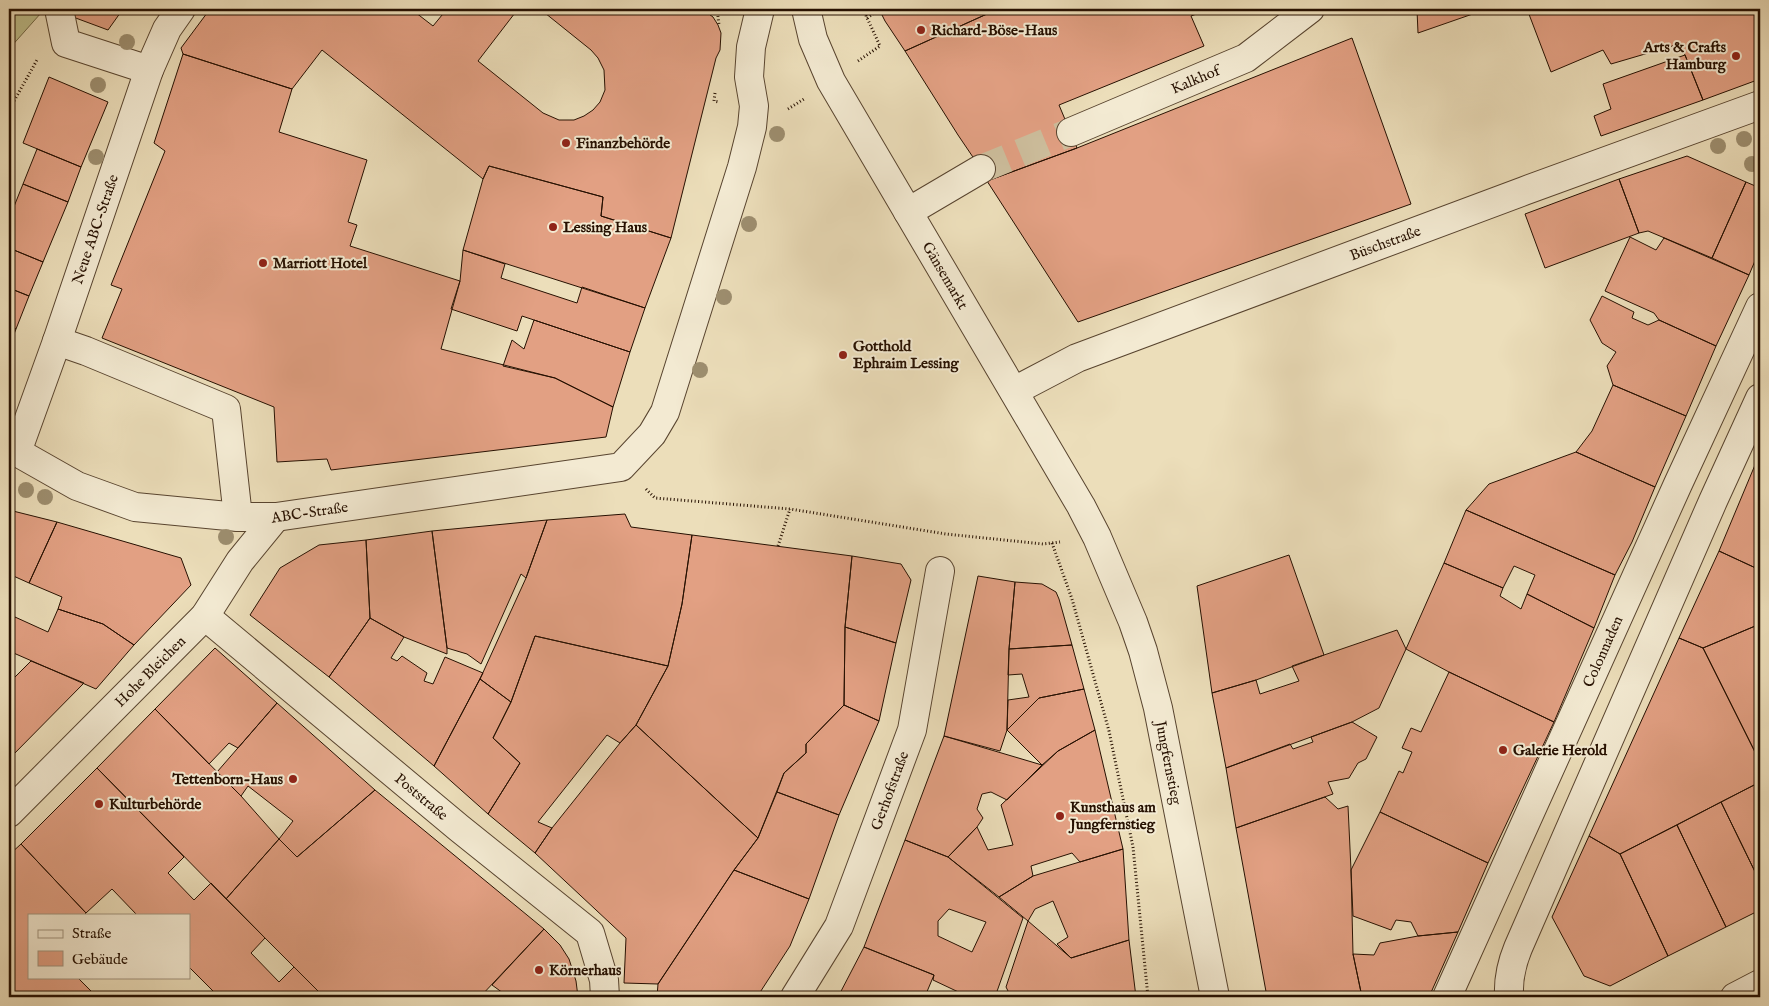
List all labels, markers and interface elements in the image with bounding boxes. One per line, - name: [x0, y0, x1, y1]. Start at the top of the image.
- place label: Richard-Böse-Haus: [931, 21, 1058, 40]
- marker: Richard-Böse-Haus: [915, 24, 927, 36]
- place label: Arts & Crafts Hamburg: [1643, 38, 1727, 74]
- marker: Arts & Crafts Hamburg: [1730, 50, 1742, 62]
- street label: Kalkhof: [1168, 60, 1225, 99]
- place label: Finanzbehörde: [576, 134, 670, 153]
- marker: Finanzbehörde: [560, 137, 572, 149]
- street label: Neue ABC-Straße: [68, 172, 123, 287]
- place label: Lessing Haus: [563, 218, 648, 237]
- marker: Lessing Haus: [547, 221, 559, 233]
- street label: Büschstraße: [1347, 221, 1424, 265]
- street label: Gänsemarkt: [918, 238, 972, 313]
- place label: Marriott Hotel: [273, 254, 368, 273]
- marker: Marriott Hotel: [257, 257, 269, 269]
- place label: Gotthold Ephraim Lessing: [853, 337, 960, 373]
- marker: Gotthold Ephraim Lessing: [837, 349, 849, 361]
- street label: ABC-Straße: [269, 498, 349, 528]
- street label: Colonnaden: [1579, 613, 1627, 690]
- street label: Hohe Bleichen: [111, 632, 190, 711]
- street label: Jungfernstieg: [1150, 717, 1186, 807]
- place label: Galerie Herold: [1513, 741, 1608, 760]
- marker: Galerie Herold: [1497, 744, 1509, 756]
- street label: Gerhofstraße: [867, 749, 913, 833]
- street label: Poststraße: [391, 769, 452, 825]
- place label: Tettenborn-Haus: [171, 770, 284, 789]
- marker: Tettenborn-Haus: [287, 773, 299, 785]
- place label: Kulturbehörde: [109, 795, 201, 814]
- marker: Kulturbehörde: [93, 798, 105, 810]
- place label: Kunsthaus am Jungfernstieg: [1068, 798, 1156, 834]
- marker: Kunsthaus am Jungfernstieg: [1054, 810, 1066, 822]
- legend: [28, 914, 190, 978]
- text: Straße: [72, 924, 112, 943]
- text: Gebäude: [72, 950, 128, 969]
- place label: Körnerhaus: [549, 961, 622, 980]
- marker: Körnerhaus: [533, 964, 545, 976]

